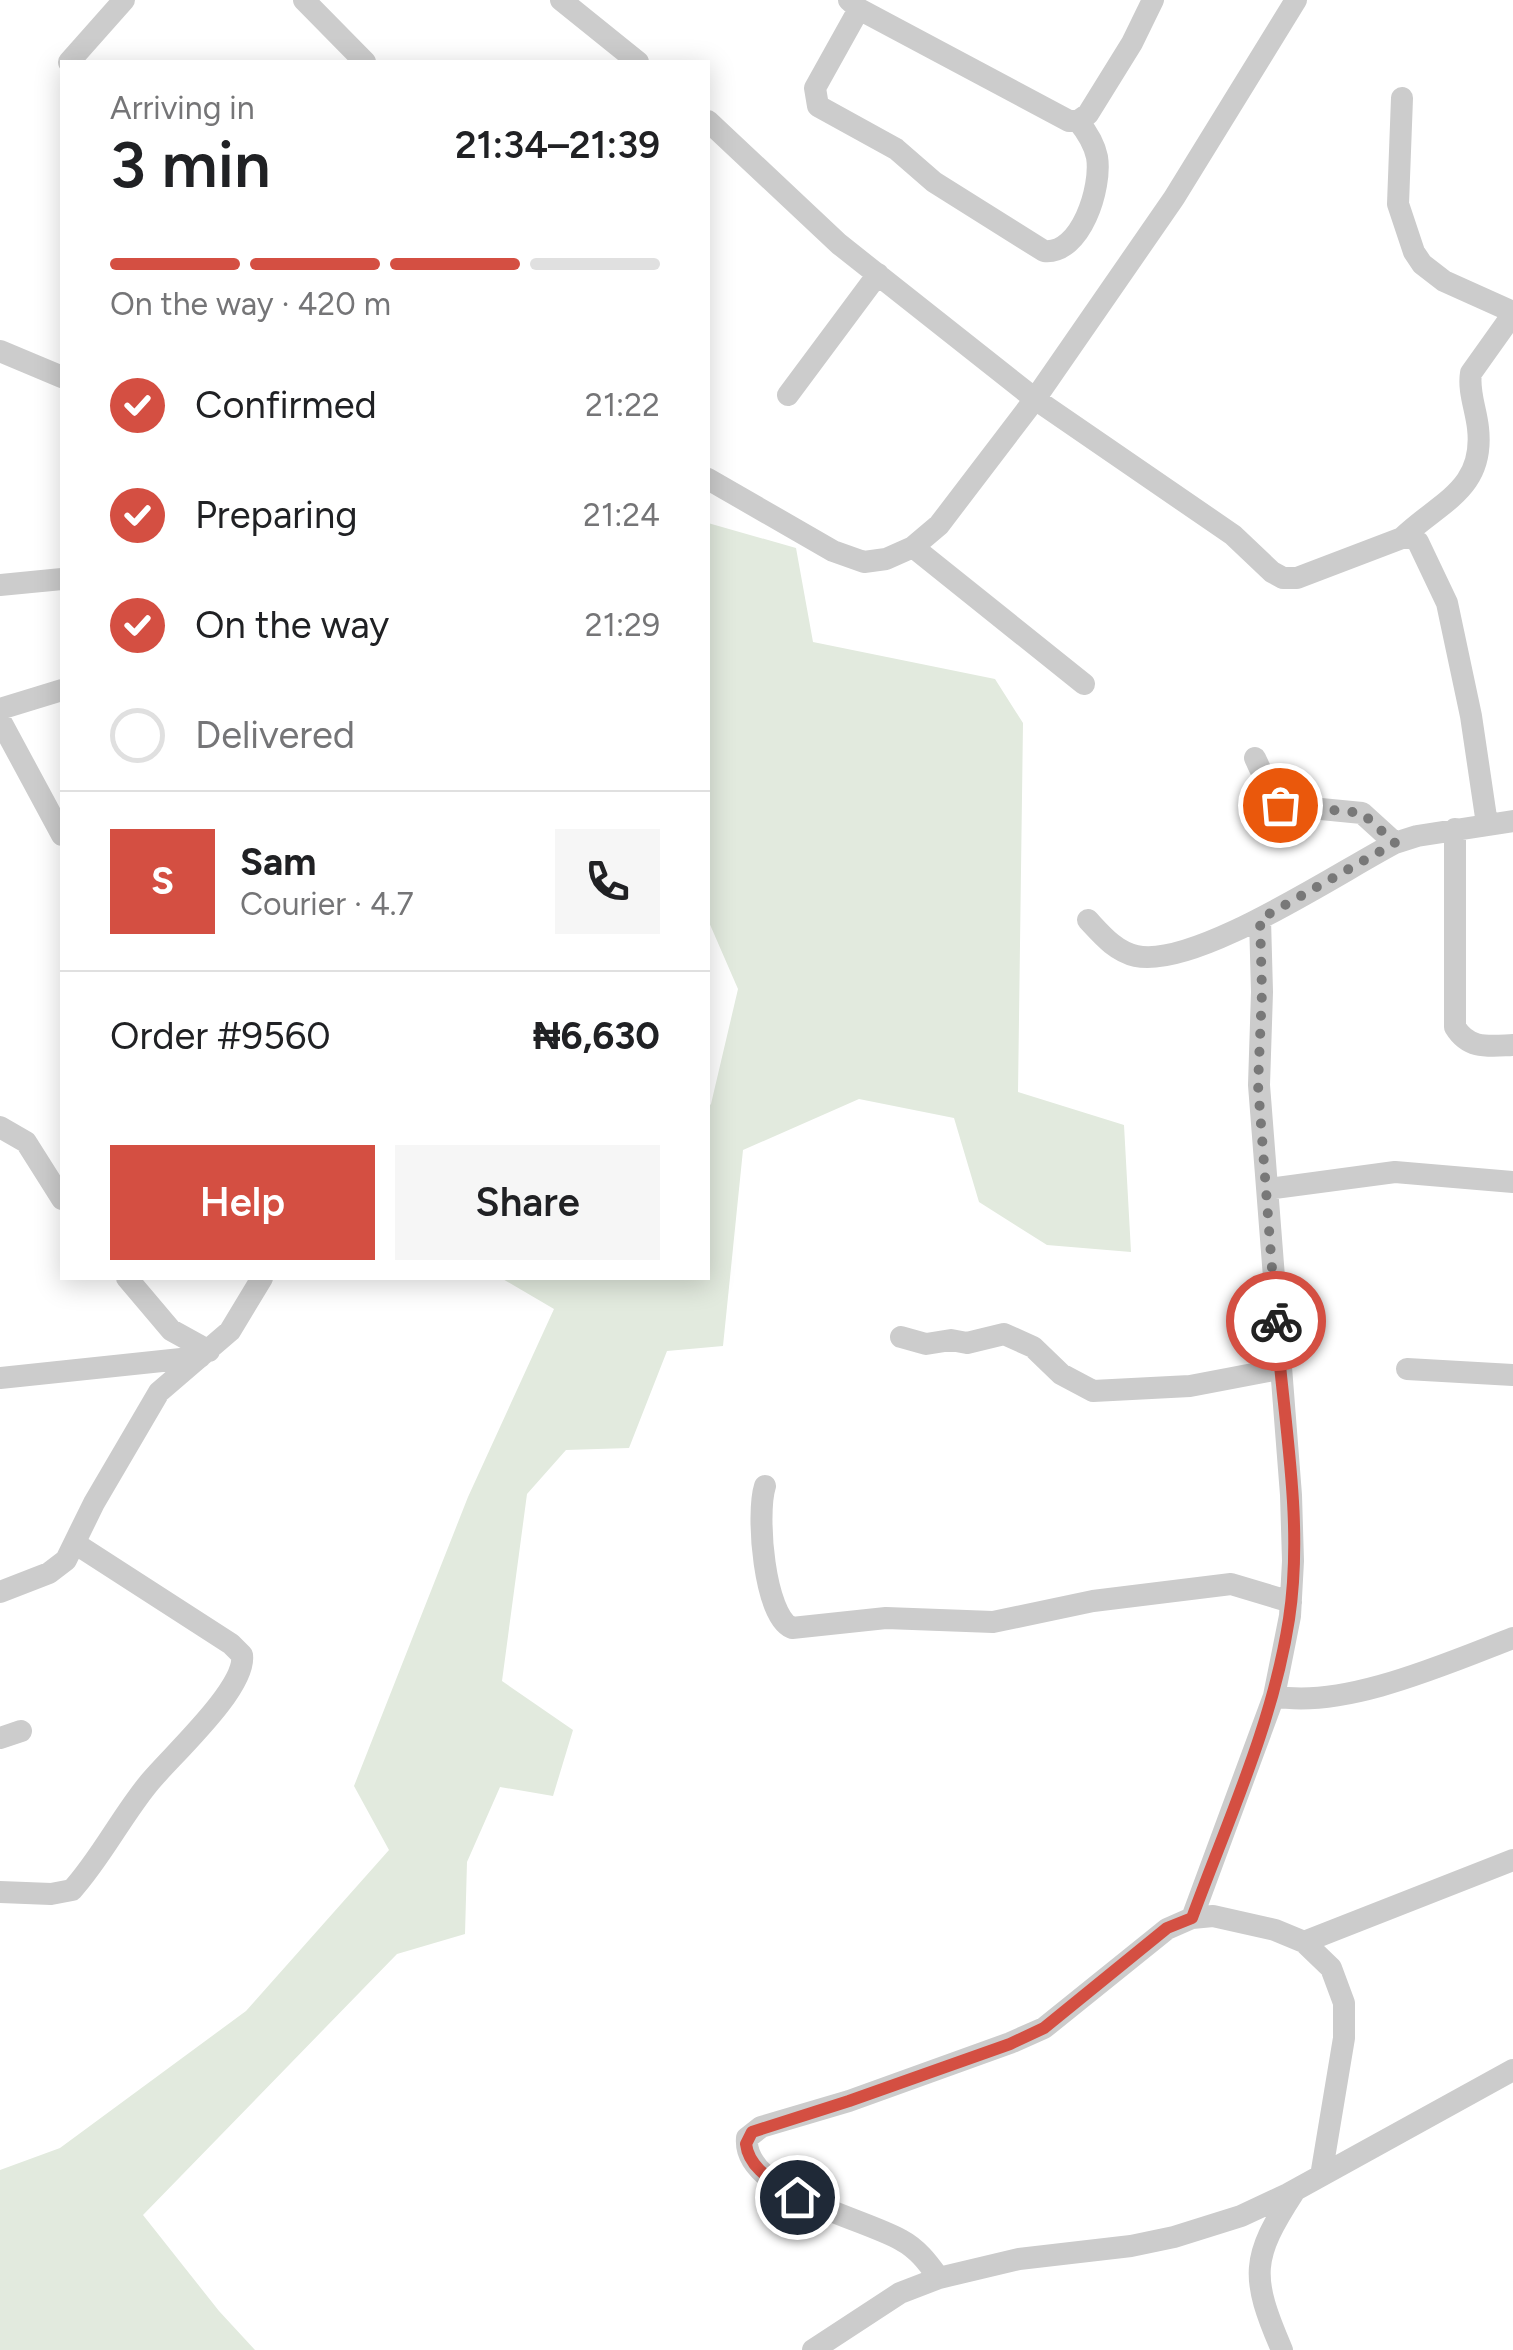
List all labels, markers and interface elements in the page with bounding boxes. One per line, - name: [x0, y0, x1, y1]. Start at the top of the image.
- text: Arriving in: [110, 89, 255, 127]
- text: 21:34–21:39: [455, 122, 660, 168]
- text: 3 min: [110, 125, 271, 203]
- text: On the way · 420 m: [110, 285, 391, 323]
- icon: check: [110, 378, 165, 433]
- text: Confirmed: [195, 382, 377, 428]
- text: 21:22: [585, 386, 660, 424]
- icon: check: [110, 488, 165, 543]
- text: Preparing: [195, 492, 357, 538]
- text: 21:24: [583, 496, 660, 534]
- icon: check: [110, 598, 165, 653]
- text: On the way: [195, 602, 389, 648]
- text: 21:29: [585, 606, 660, 644]
- text: Delivered: [195, 712, 355, 758]
- pin: [1238, 763, 1323, 848]
- icon: bag: [1253, 778, 1308, 833]
- button: phone: [555, 829, 660, 934]
- text: Sam: [240, 839, 316, 885]
- text: S: [151, 858, 174, 904]
- text: Courier · 4.7: [240, 885, 414, 923]
- text: Order #9560: [110, 1013, 331, 1059]
- text: ₦6,630: [533, 1013, 660, 1059]
- button: Help: [110, 1145, 375, 1260]
- button: Share: [395, 1145, 660, 1260]
- courier: [1226, 1271, 1326, 1371]
- icon: bike: [1249, 1294, 1304, 1349]
- pin: [755, 2155, 840, 2240]
- icon: home: [770, 2170, 825, 2225]

